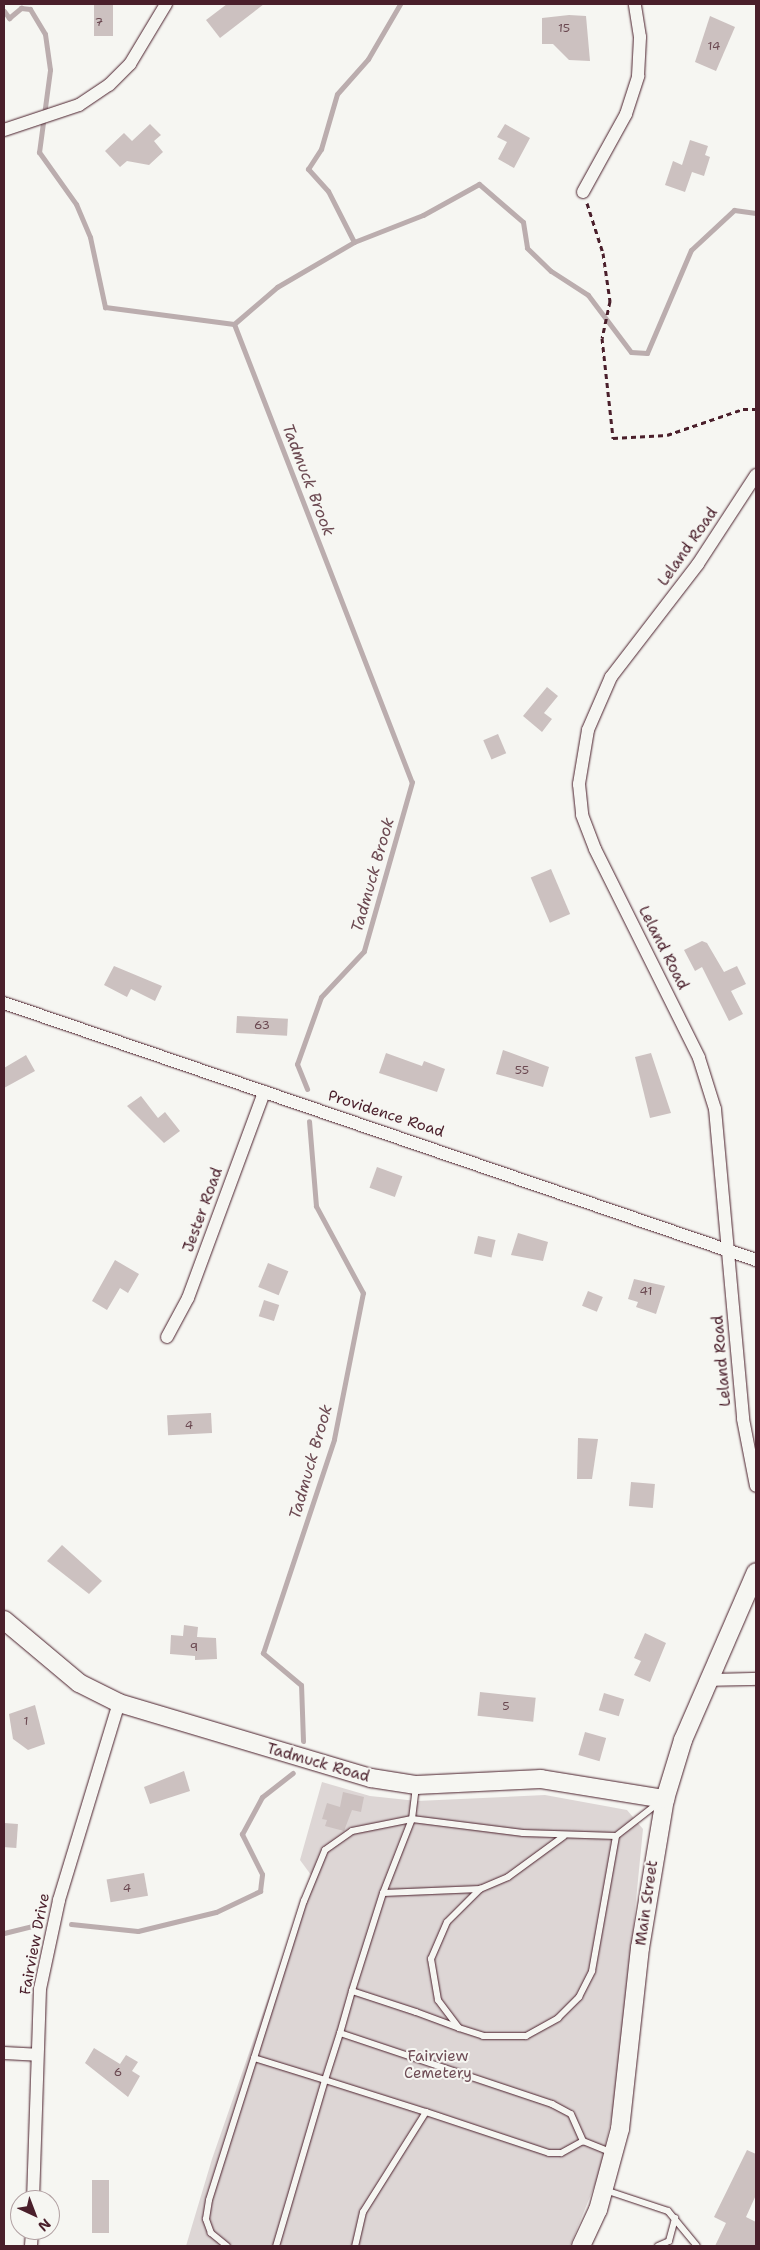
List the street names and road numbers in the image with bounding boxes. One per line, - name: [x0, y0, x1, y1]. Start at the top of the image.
- street label: Leland Road: [654, 504, 722, 590]
- street label: Leland Road: [634, 903, 692, 993]
- street label: Providence Road: [326, 1087, 446, 1141]
- street label: Jester Road: [179, 1165, 227, 1255]
- street label: Leland Road: [709, 1315, 735, 1407]
- street label: Tadmuck Road: [264, 1740, 372, 1786]
- street label: Main Street: [632, 1859, 662, 1947]
- street label: Fairview Drive: [16, 1892, 54, 1996]

